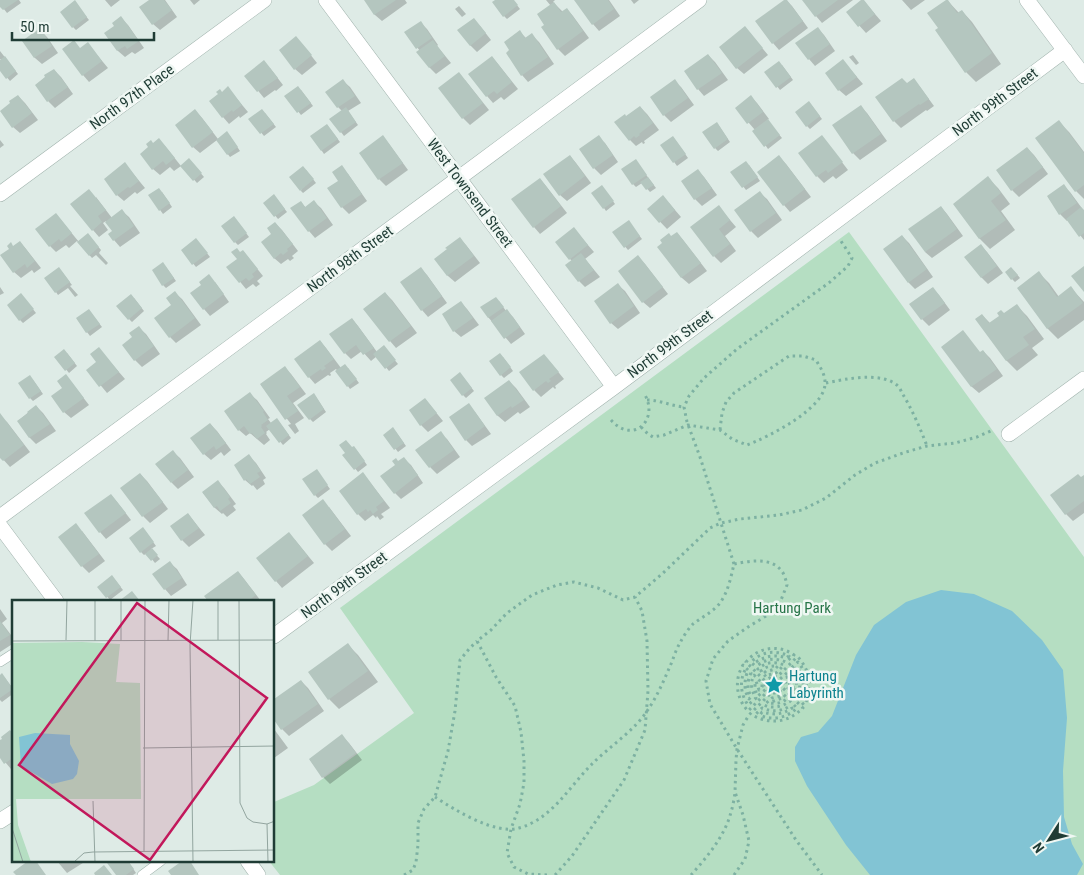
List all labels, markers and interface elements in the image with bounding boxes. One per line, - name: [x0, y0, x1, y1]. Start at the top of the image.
- scale bar: [12, 10, 155, 42]
- text: 50 m: [20, 18, 50, 36]
- street label: North 97th Place: [86, 60, 178, 134]
- street label: North 99th Street: [949, 64, 1041, 140]
- street label: West Townsend Street: [423, 135, 517, 251]
- street label: North 98th Street: [303, 222, 397, 296]
- street label: North 99th Street: [624, 306, 716, 382]
- street label: North 99th Street: [297, 548, 391, 622]
- park label: Hartung Park: [753, 599, 831, 617]
- inset map: [12, 600, 275, 862]
- place label: Hartung Labyrinth: [789, 667, 844, 702]
- place icon: Hartung Labyrinth: [763, 674, 785, 696]
- north arrow: [1024, 815, 1074, 865]
- text: N: [1029, 839, 1047, 856]

